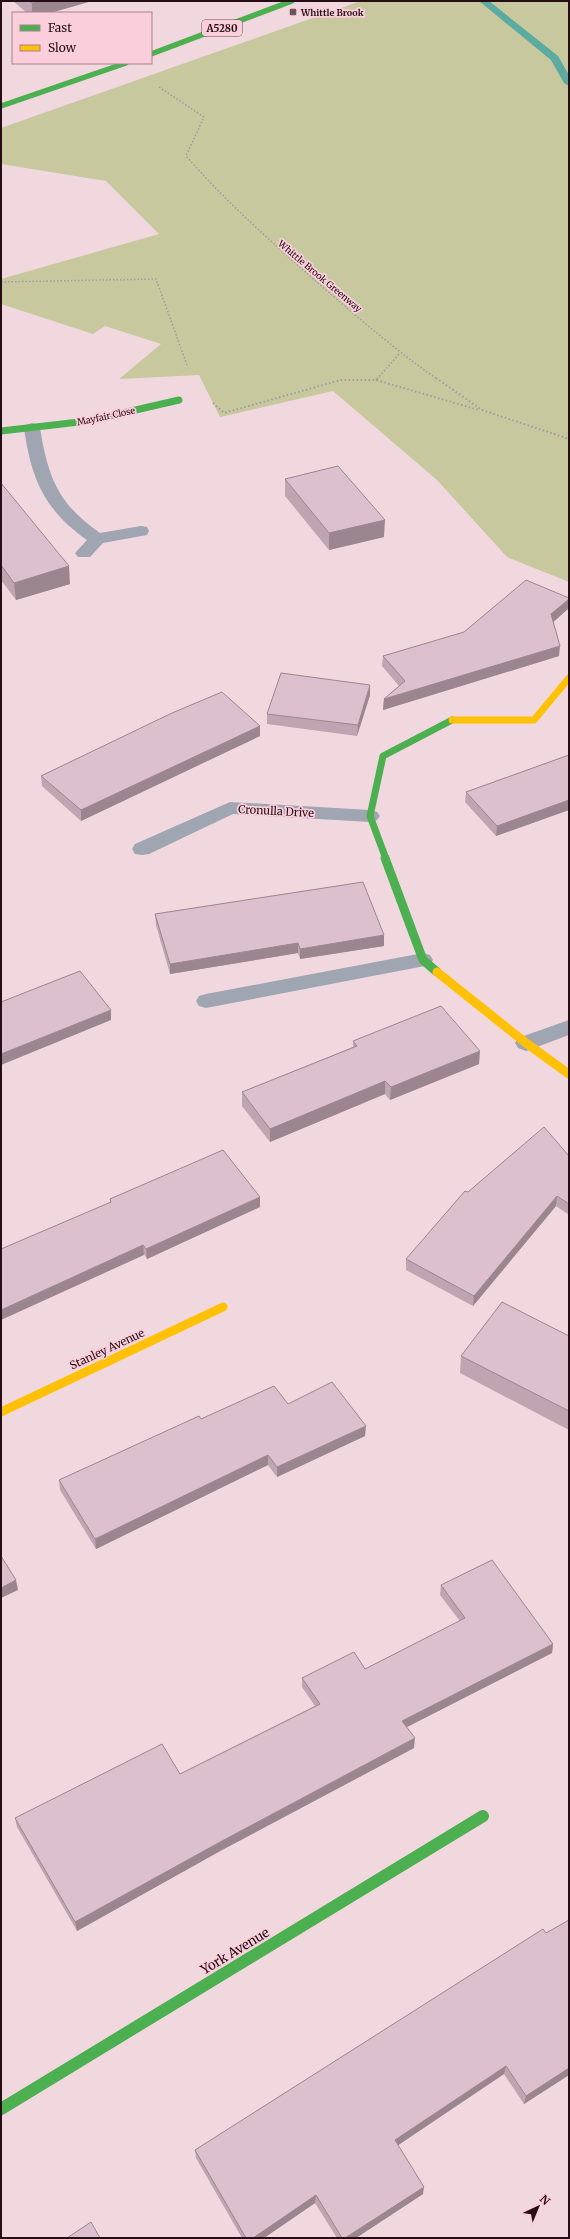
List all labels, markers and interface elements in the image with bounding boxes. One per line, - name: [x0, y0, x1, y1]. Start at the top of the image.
- marker: Whittle Brook: [288, 7, 298, 17]
- place label: Whittle Brook: [300, 7, 364, 18]
- legend: [12, 12, 152, 64]
- text: Fast: [48, 20, 72, 35]
- road number: A5280: [202, 20, 242, 36]
- text: Slow: [48, 40, 77, 55]
- street label: Whittle Brook Greenway: [275, 237, 365, 315]
- street label: Mayfair Close: [76, 404, 136, 428]
- street label: Cronulla Drive: [238, 802, 315, 820]
- street label: Stanley Avenue: [67, 1325, 147, 1372]
- street label: York Avenue: [197, 1924, 273, 1979]
- north arrow: [518, 2187, 558, 2227]
- text: N: [537, 2192, 553, 2208]

